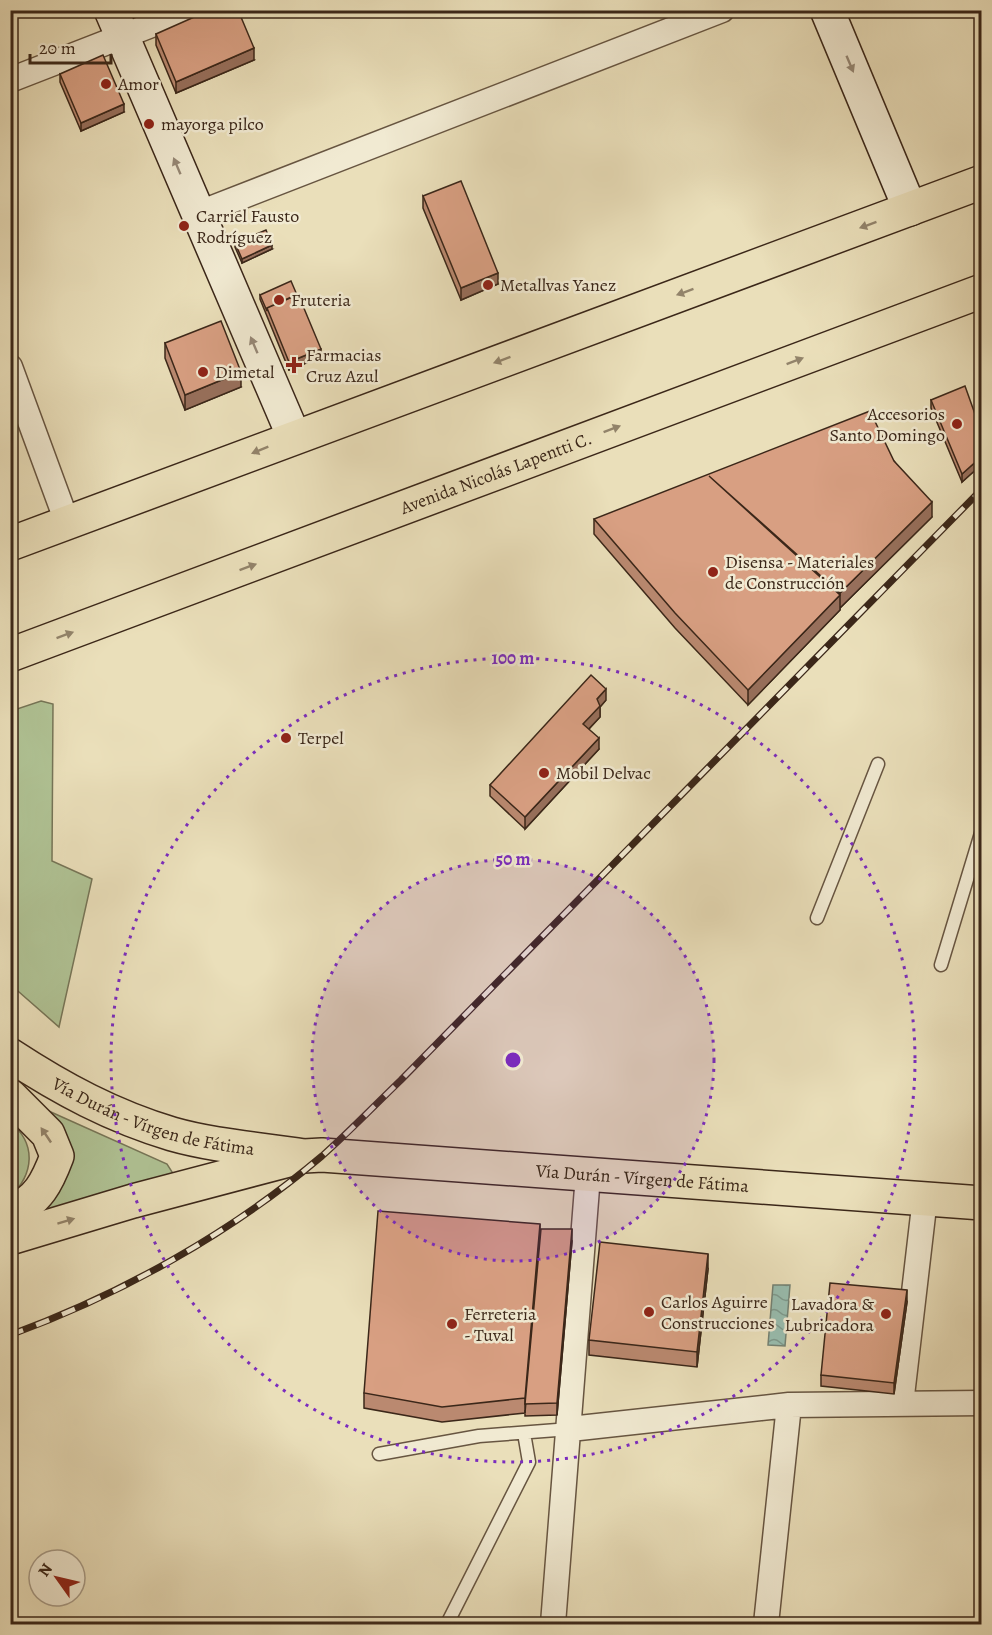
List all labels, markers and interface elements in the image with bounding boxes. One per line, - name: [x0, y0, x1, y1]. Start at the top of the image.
- scale bar: [30, 27, 111, 65]
- text: 20 m: [39, 36, 76, 60]
- one-way arrow: [845, 56, 855, 74]
- place label: Amor: [117, 72, 159, 96]
- marker: Amor: [99, 77, 113, 91]
- place label: mayorga pilco: [161, 112, 264, 136]
- marker: mayorga pilco: [142, 117, 156, 131]
- one-way arrow: [171, 157, 181, 175]
- place label: Carriel Fausto Rodríguez: [196, 204, 299, 249]
- marker: Carriel Fausto Rodríguez: [177, 219, 191, 233]
- one-way arrow: [858, 220, 876, 230]
- place label: Metallvas Yanez: [500, 273, 616, 297]
- marker: Metallvas Yanez: [481, 278, 495, 292]
- place label: Fruteria: [291, 288, 351, 312]
- one-way arrow: [676, 288, 694, 298]
- marker: Fruteria: [272, 293, 286, 307]
- one-way arrow: [249, 336, 258, 354]
- place label: Farmacias Cruz Azul: [306, 343, 381, 388]
- one-way arrow: [493, 356, 511, 365]
- one-way arrow: [786, 356, 804, 365]
- marker: Farmacias Cruz Azul: [287, 358, 301, 372]
- place label: Dimetal: [215, 360, 275, 384]
- marker: Dimetal: [196, 365, 210, 379]
- place label: Accesorios Santo Domingo: [830, 402, 945, 447]
- marker: Accesorios Santo Domingo: [950, 417, 964, 431]
- one-way arrow: [603, 424, 621, 434]
- street label: Avenida Nicolás Lapentti C.: [396, 426, 595, 520]
- one-way arrow: [251, 446, 269, 455]
- place label: Disensa - Materiales de Construcción: [725, 550, 874, 595]
- one-way arrow: [239, 562, 257, 571]
- marker: Disensa - Materiales de Construcción: [706, 565, 720, 579]
- one-way arrow: [57, 629, 75, 639]
- text: 100 m: [492, 646, 534, 670]
- place label: Terpel: [298, 726, 344, 750]
- marker: Terpel: [279, 731, 293, 745]
- place label: Mobil Delvac: [556, 761, 651, 785]
- marker: Mobil Delvac: [537, 766, 551, 780]
- text: 50 m: [496, 847, 530, 871]
- centre of rings: [503, 1050, 523, 1070]
- street label: Vía Durán - Vírgen de Fátima: [47, 1071, 257, 1161]
- one-way arrow: [40, 1127, 52, 1143]
- street label: Vía Durán - Vírgen de Fátima: [534, 1159, 750, 1198]
- one-way arrow: [58, 1216, 76, 1225]
- place label: Carlos Aguirre Construcciones: [661, 1290, 775, 1335]
- place label: Lavadora & Lubricadora: [784, 1292, 875, 1337]
- place label: Ferreteria - Tuval: [464, 1302, 537, 1347]
- marker: Carlos Aguirre Construcciones: [642, 1305, 656, 1319]
- marker: Lavadora & Lubricadora: [879, 1307, 893, 1321]
- marker: Ferreteria - Tuval: [445, 1317, 459, 1331]
- north arrow: [27, 1548, 87, 1608]
- text: N: [33, 1559, 58, 1581]

